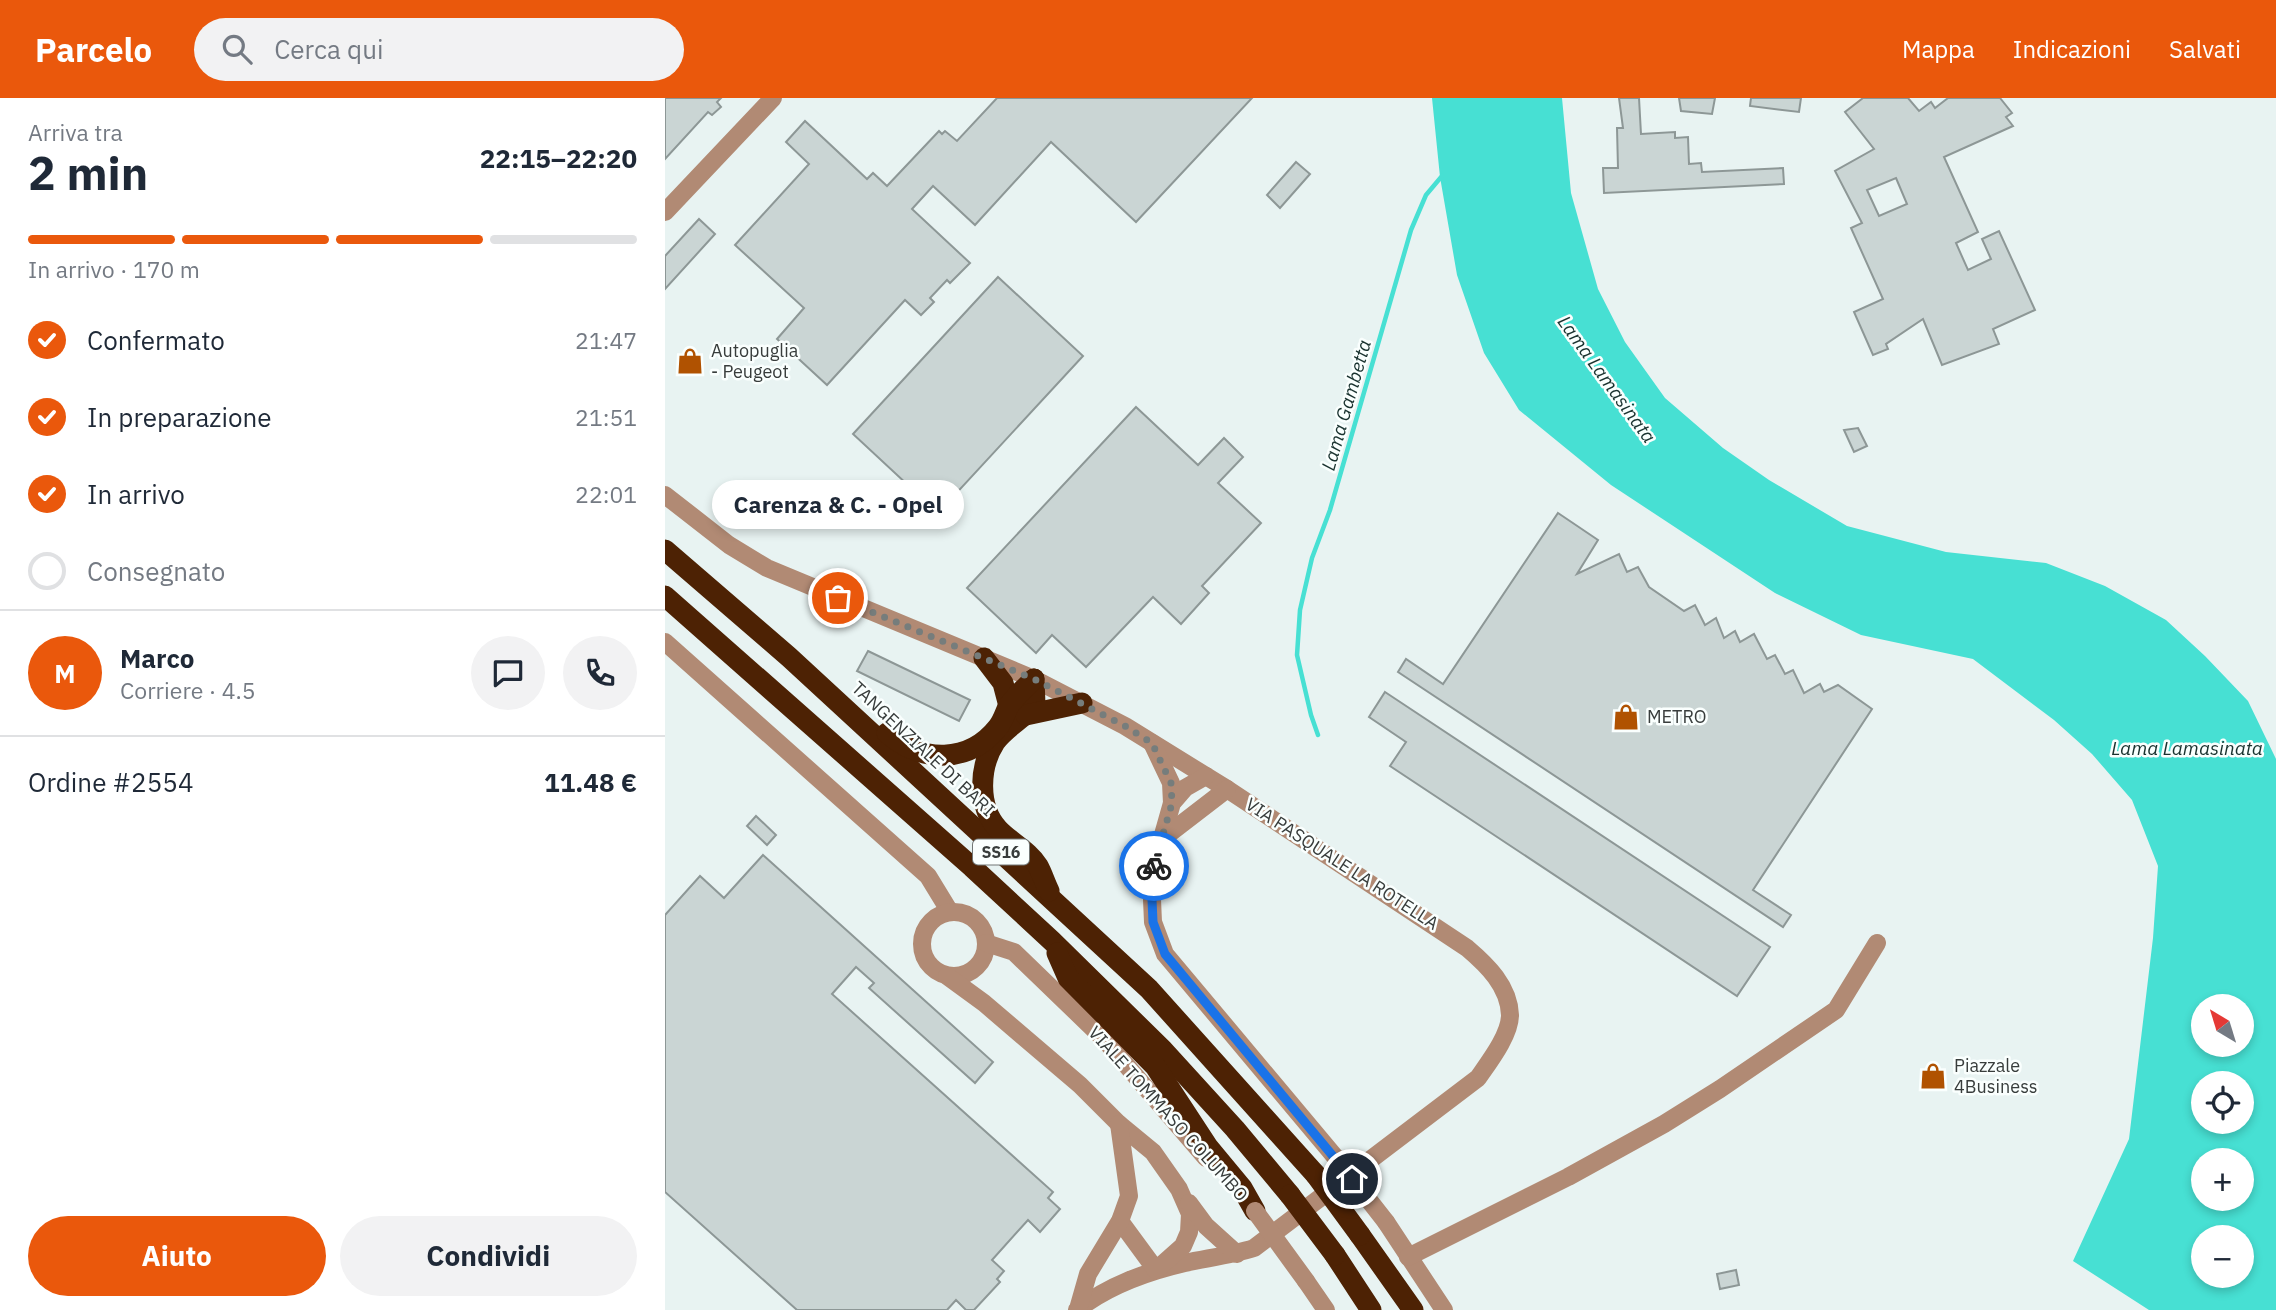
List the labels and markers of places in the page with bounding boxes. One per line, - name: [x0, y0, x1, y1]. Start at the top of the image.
- place label: Autopuglia - Peugeot: [711, 339, 799, 383]
- shop icon: Autopuglia - Peugeot: [675, 346, 705, 376]
- callout: Carenza & C. - Opel: [712, 479, 964, 528]
- pin: [808, 568, 868, 628]
- shop icon: METRO: [1611, 702, 1641, 732]
- place label: METRO: [1647, 705, 1707, 728]
- place label: Piazzale 4Business: [1954, 1054, 2038, 1098]
- shop icon: Piazzale 4Business: [1918, 1061, 1948, 1091]
- pin: [1322, 1149, 1382, 1209]

